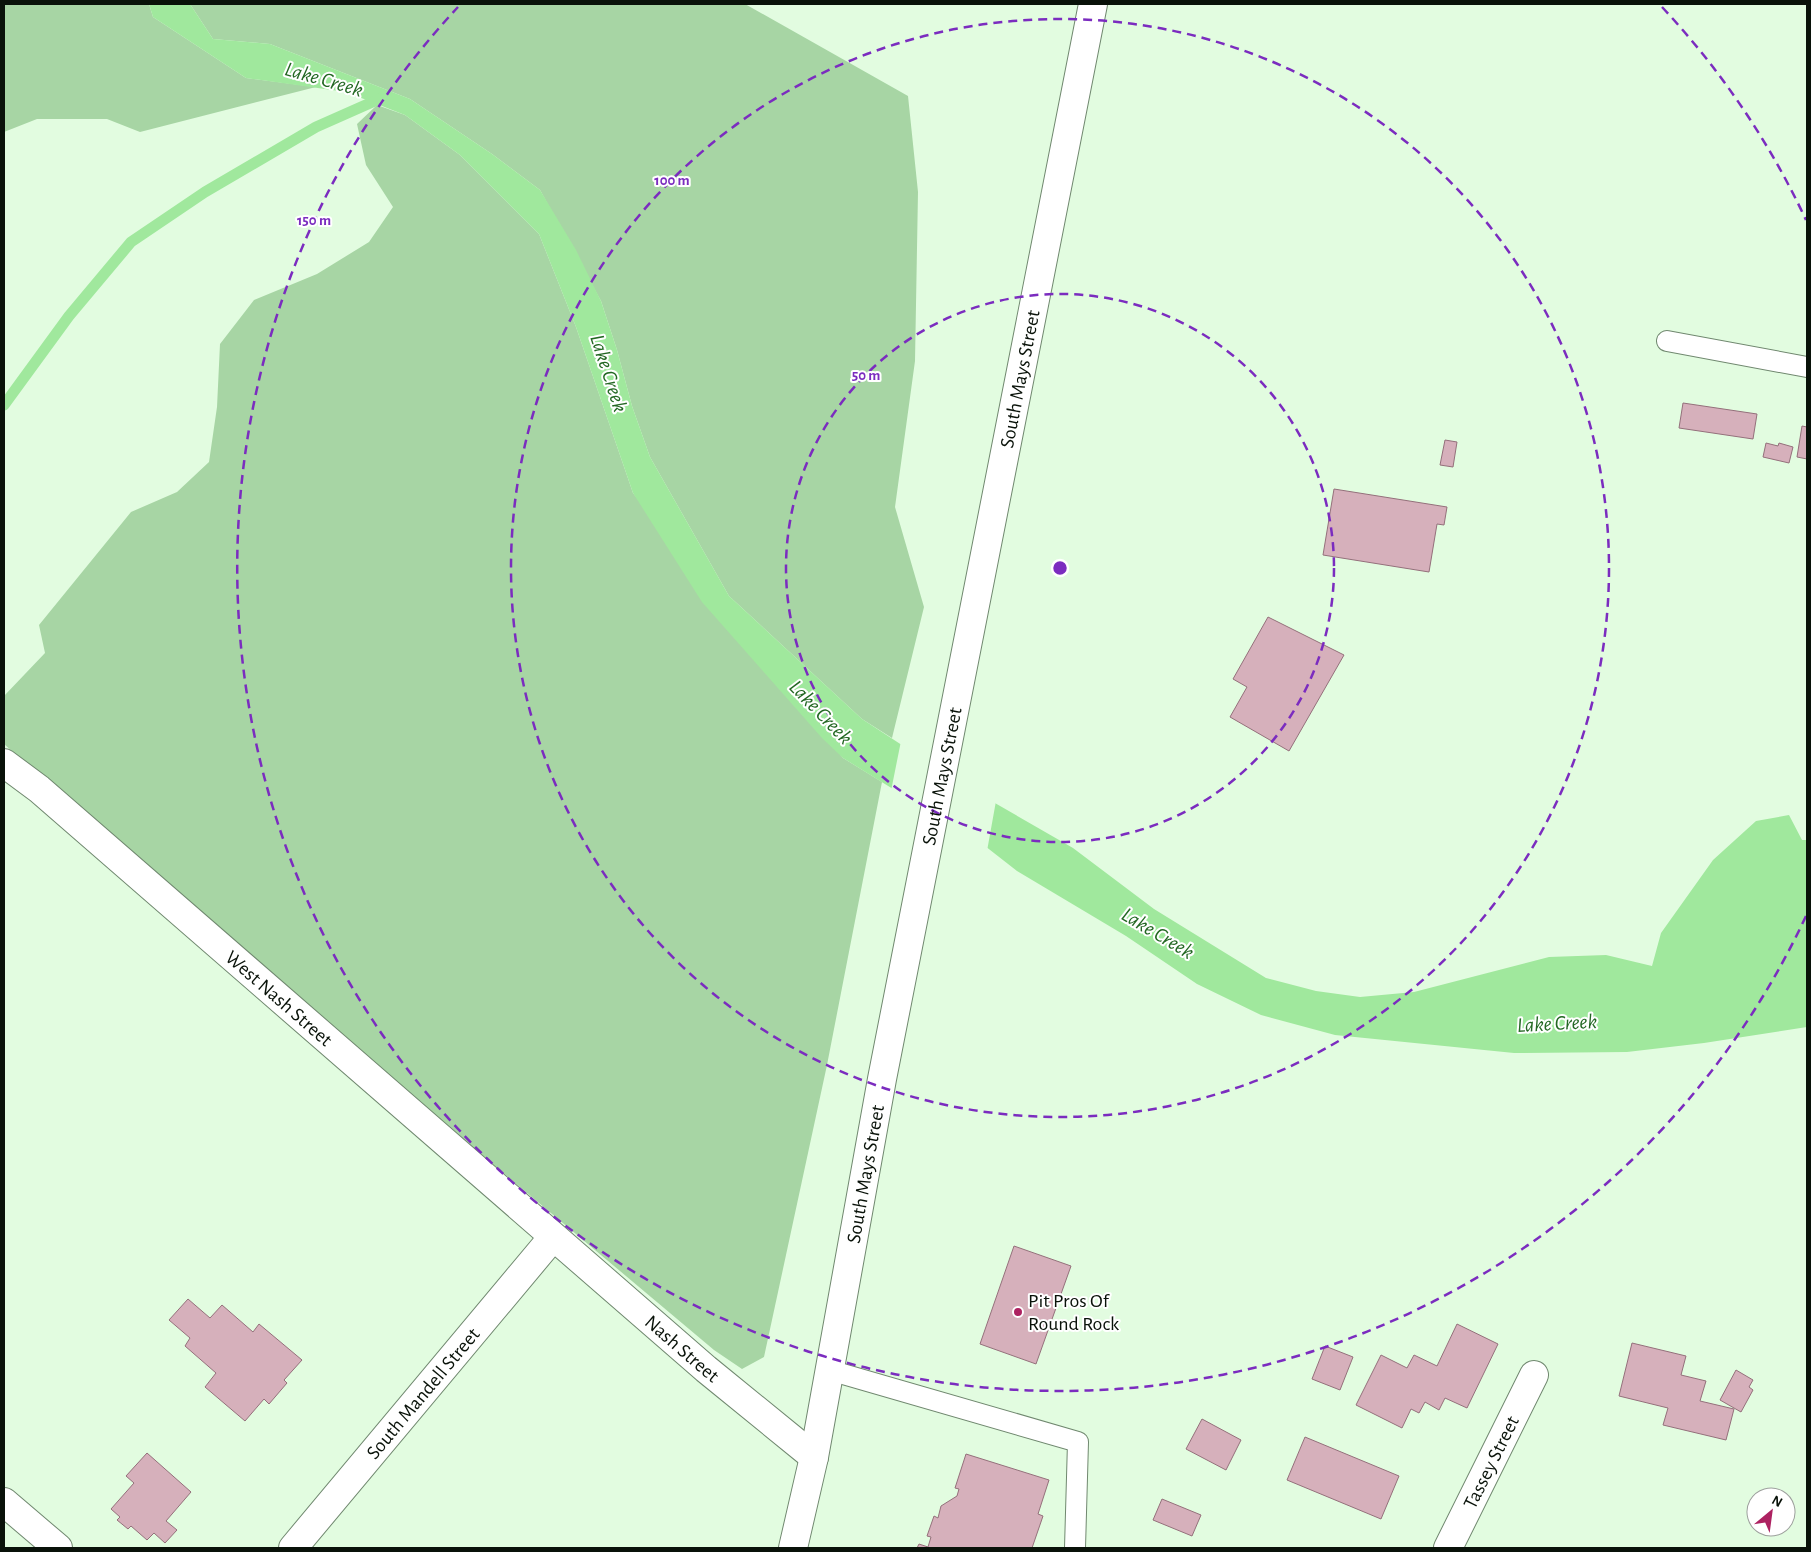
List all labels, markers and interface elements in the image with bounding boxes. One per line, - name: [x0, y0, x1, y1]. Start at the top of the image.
- water label: Lake Creek: [282, 58, 366, 101]
- text: 100 m: [654, 173, 690, 188]
- text: 150 m: [297, 213, 331, 228]
- street label: South Mays Street: [997, 308, 1044, 450]
- water label: Lake Creek: [586, 332, 631, 415]
- text: 50 m: [852, 368, 880, 383]
- centre of rings: [1051, 559, 1069, 577]
- water label: Lake Creek: [785, 676, 856, 749]
- street label: South Mays Street: [919, 705, 966, 847]
- water label: Lake Creek: [1118, 904, 1198, 963]
- street label: West Nash Street: [221, 947, 336, 1051]
- water label: Lake Creek: [1516, 1011, 1598, 1036]
- street label: South Mays Street: [844, 1103, 888, 1245]
- place label: Pit Pros Of Round Rock: [1028, 1291, 1119, 1334]
- marker: Pit Pros Of Round Rock: [1012, 1306, 1024, 1318]
- street label: Nash Street: [641, 1312, 723, 1387]
- street label: South Mandell Street: [363, 1324, 484, 1463]
- street label: Tassey Street: [1460, 1412, 1523, 1512]
- north arrow: [1746, 1487, 1796, 1537]
- text: N: [1769, 1493, 1784, 1510]

